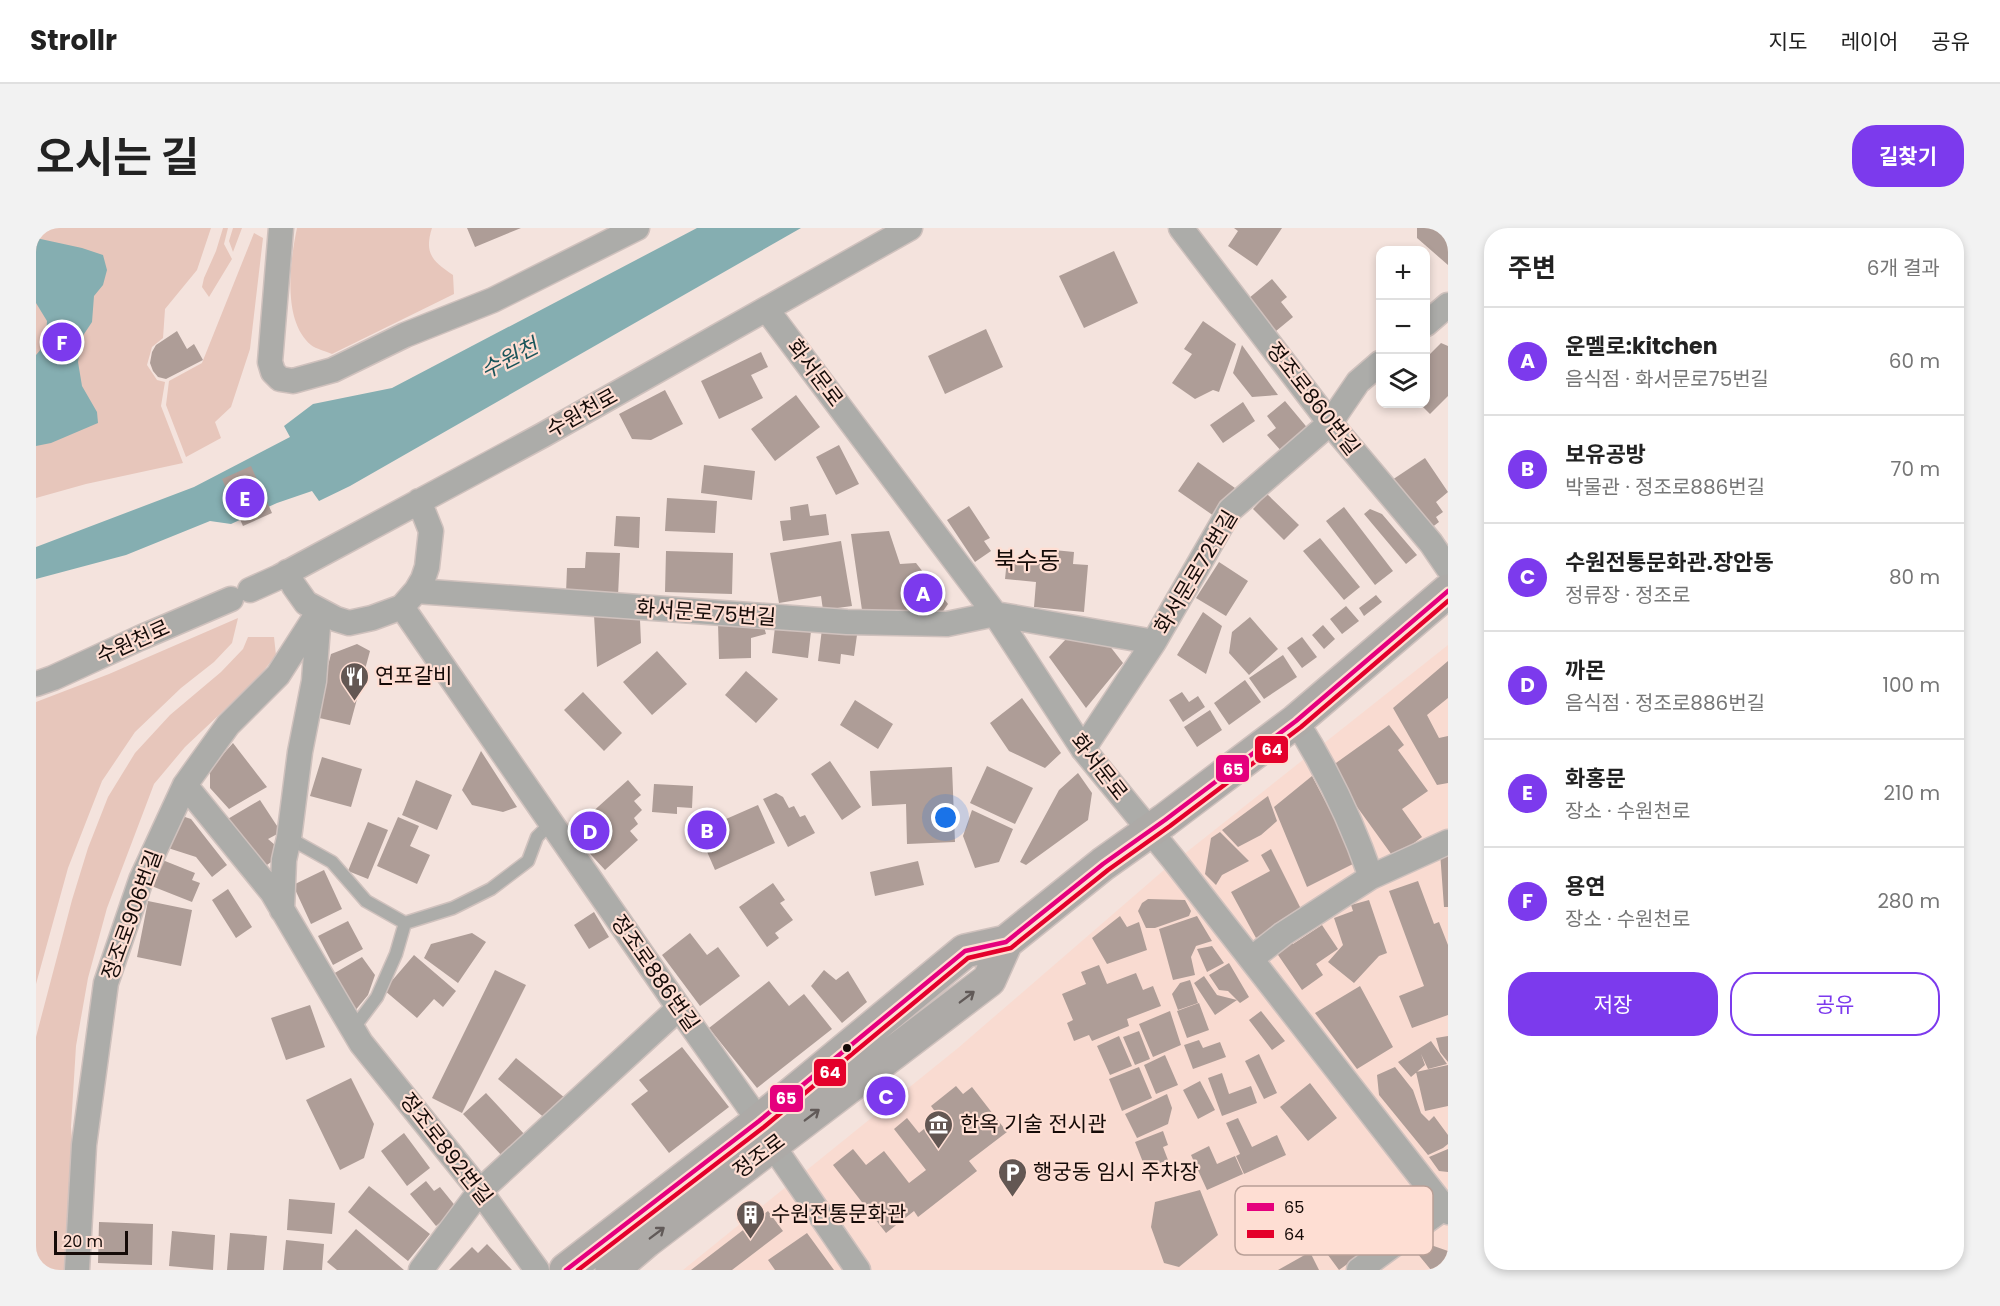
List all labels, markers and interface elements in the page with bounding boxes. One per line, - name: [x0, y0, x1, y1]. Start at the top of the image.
- text: Strollr: [30, 21, 117, 60]
- text: 지도: [1769, 27, 1807, 56]
- text: 레이어: [1840, 27, 1898, 56]
- text: 공유: [1931, 27, 1970, 56]
- button: 길찾기: [1852, 125, 1964, 187]
- text: 오시는 길: [36, 128, 199, 187]
- map controls: [1376, 246, 1430, 408]
- button: +: [1376, 246, 1430, 300]
- text: 주변: [1508, 250, 1556, 286]
- text: 6개 결과: [1867, 254, 1940, 282]
- button: −: [1376, 300, 1430, 354]
- pin: F: [42, 320, 82, 364]
- water label: 수원천: [475, 330, 546, 386]
- text: 운멜로:kitchen: [1565, 331, 1718, 362]
- street label: 화서문로: [781, 333, 850, 412]
- street label: 정조로860번길: [1260, 336, 1367, 461]
- text: A: [1520, 347, 1535, 375]
- text: 60 m: [1889, 347, 1940, 375]
- button: layers: [1376, 354, 1430, 408]
- text: 음식점 · 화서문로75번길: [1565, 365, 1769, 393]
- street label: 수원천로: [541, 381, 623, 444]
- text: 보유공방: [1565, 439, 1646, 470]
- text: B: [1521, 455, 1534, 483]
- text: 70 m: [1891, 455, 1940, 483]
- text: 박물관 · 정조로886번길: [1565, 473, 1765, 501]
- pin: E: [226, 476, 264, 520]
- street label: 화서문로72번길: [1147, 505, 1244, 639]
- district label: 북수동: [994, 544, 1060, 577]
- text: 수원전통문화관.장안동: [1565, 547, 1774, 578]
- text: C: [1520, 563, 1535, 591]
- text: 80 m: [1889, 563, 1940, 591]
- pin: A: [904, 570, 942, 616]
- text: 정류장 · 정조로: [1565, 581, 1690, 609]
- street label: 화서문로75번길: [635, 593, 777, 632]
- street label: 수원천로: [92, 613, 174, 671]
- text: 까몬: [1565, 655, 1605, 686]
- restaurant icon: 연포갈비: [338, 660, 370, 702]
- place label: 연포갈비: [375, 661, 452, 690]
- text: D: [1520, 671, 1535, 699]
- text: 100 m: [1883, 671, 1940, 699]
- text: 음식점 · 정조로886번길: [1565, 689, 1765, 717]
- street label: 화서문로: [1064, 727, 1135, 806]
- line badge: 64: [1254, 735, 1289, 764]
- text: 64: [1261, 738, 1283, 761]
- line badge: 65: [1215, 754, 1250, 783]
- text: 65: [1223, 758, 1243, 781]
- text: 화홍문: [1565, 763, 1626, 794]
- text: E: [1522, 779, 1533, 807]
- text: 210 m: [1884, 779, 1940, 807]
- text: 장소 · 수원천로: [1565, 797, 1690, 825]
- your location: [931, 803, 960, 832]
- pin: D: [570, 808, 610, 854]
- pin: B: [688, 808, 726, 852]
- street label: 정조로906번길: [95, 846, 168, 984]
- text: 용연: [1565, 871, 1605, 902]
- text: F: [1522, 887, 1533, 915]
- text: 280 m: [1877, 887, 1940, 915]
- text: 장소 · 수원천로: [1565, 905, 1690, 933]
- street label: 정조로886번길: [604, 909, 706, 1037]
- button: 저장: [1508, 972, 1718, 1036]
- button: 공유: [1730, 972, 1940, 1036]
- one-way arrow: [959, 990, 975, 1003]
- unlabelled marker: [841, 1042, 853, 1054]
- line badge: 64: [813, 1058, 847, 1087]
- text: 64: [819, 1061, 841, 1084]
- pin: C: [866, 1074, 906, 1118]
- line badge: 65: [769, 1084, 804, 1113]
- street label: 정조로892번길: [393, 1087, 499, 1211]
- text: 65: [776, 1087, 796, 1110]
- museum icon: 한옥 기술 전시관: [923, 1108, 955, 1150]
- one-way arrow: [804, 1109, 820, 1122]
- place label: 한옥 기술 전시관: [960, 1109, 1106, 1138]
- street label: 정조로: [727, 1127, 791, 1185]
- parking icon: 행궁동 임시 주차장: [996, 1156, 1028, 1198]
- place label: 행궁동 임시 주차장: [1033, 1157, 1199, 1186]
- legend: [1235, 1186, 1433, 1255]
- text: 65: [1284, 1196, 1304, 1219]
- building icon: 수원전통문화관: [734, 1198, 766, 1240]
- place label: 수원전통문화관: [771, 1199, 906, 1228]
- text: 64: [1284, 1223, 1304, 1246]
- one-way arrow: [649, 1227, 665, 1240]
- scale bar: [54, 1228, 128, 1256]
- text: 20 m: [63, 1230, 103, 1253]

